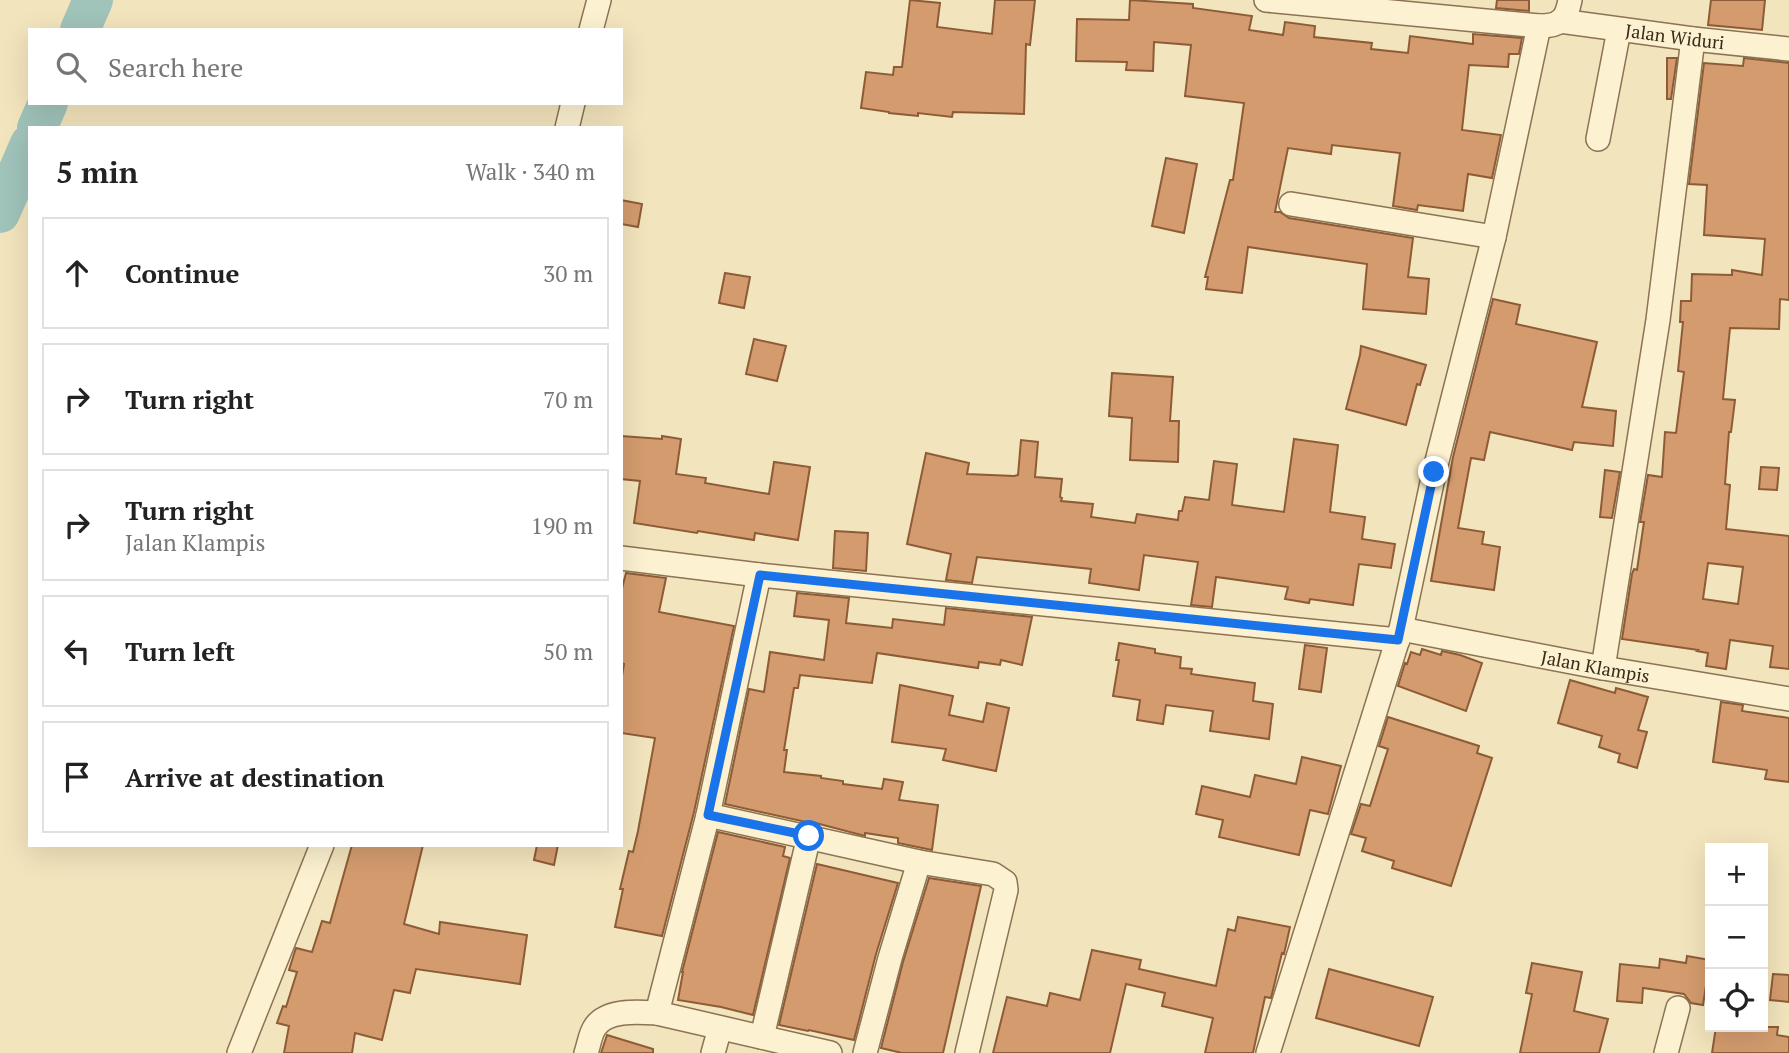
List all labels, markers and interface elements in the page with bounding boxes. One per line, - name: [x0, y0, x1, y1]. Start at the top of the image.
- street label: Jalan Widuri: [1624, 18, 1726, 54]
- search box: [28, 28, 623, 105]
- icon: search: [52, 48, 90, 86]
- text: Search here: [108, 50, 243, 84]
- text: 5 min: [56, 152, 138, 192]
- text: Walk · 340 m: [466, 156, 595, 187]
- icon: ahead: [58, 254, 96, 292]
- text: Continue: [125, 256, 239, 290]
- text: 30 m: [543, 258, 593, 289]
- icon: right: [58, 380, 96, 418]
- text: Turn right: [125, 382, 254, 416]
- text: 70 m: [543, 384, 593, 415]
- route end: [1418, 456, 1449, 487]
- text: Turn right: [125, 493, 254, 527]
- icon: right: [58, 506, 96, 544]
- text: 190 m: [531, 510, 593, 541]
- text: Jalan Klampis: [125, 527, 265, 558]
- icon: left: [58, 632, 96, 670]
- text: Turn left: [125, 634, 235, 668]
- text: 50 m: [543, 636, 593, 667]
- street label: Jalan Klampis: [1539, 644, 1652, 688]
- icon: arrive: [58, 758, 96, 796]
- text: Arrive at destination: [125, 760, 384, 794]
- route start: [793, 820, 824, 851]
- map controls: [1705, 843, 1768, 1032]
- button: +: [1705, 843, 1768, 906]
- button: −: [1705, 906, 1768, 969]
- button: locate: [1705, 969, 1768, 1032]

